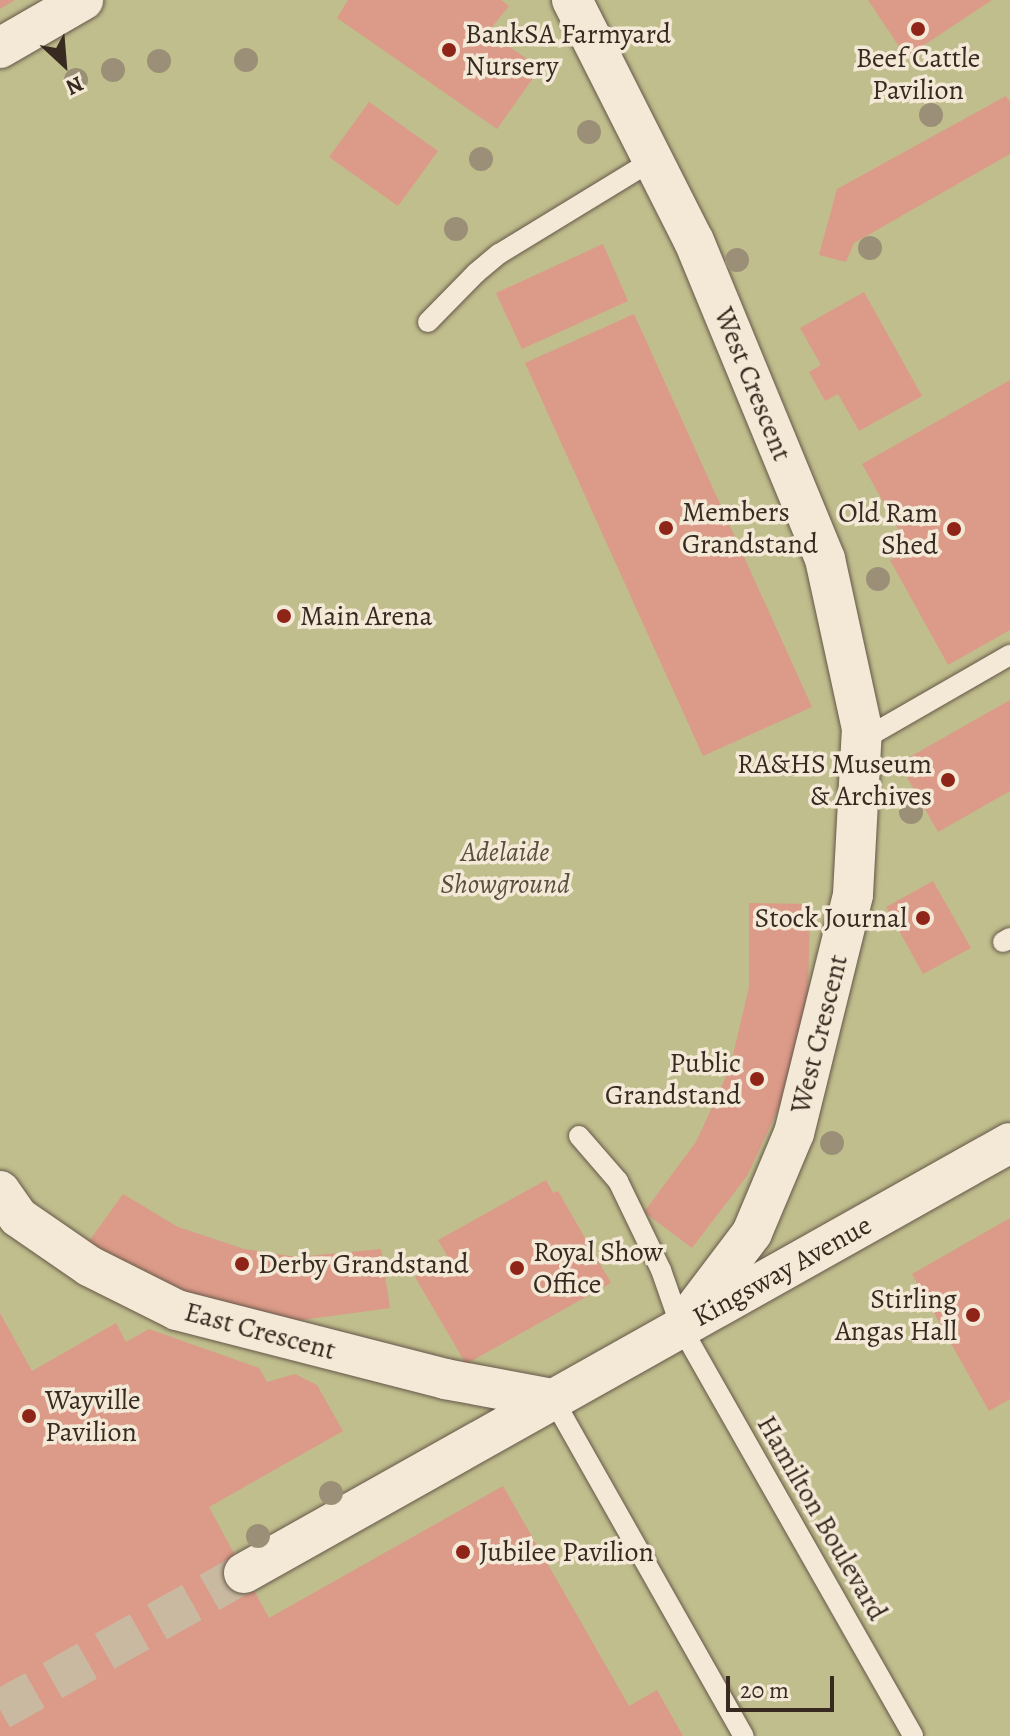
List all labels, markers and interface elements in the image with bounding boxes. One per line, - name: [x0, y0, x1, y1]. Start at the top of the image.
- place label: BankSA Farmyard Nursery: [465, 17, 671, 83]
- marker: Beef Cattle Pavilion: [909, 20, 927, 38]
- north arrow: [24, 24, 104, 104]
- marker: BankSA Farmyard Nursery: [440, 41, 458, 59]
- place label: Beef Cattle Pavilion: [856, 41, 980, 107]
- text: N: [61, 69, 88, 103]
- street label: West Crescent: [707, 302, 799, 466]
- place label: Members Grandstand: [682, 495, 818, 561]
- place label: Old Ram Shed: [838, 496, 938, 562]
- marker: Members Grandstand: [657, 519, 675, 537]
- marker: Old Ram Shed: [945, 520, 963, 538]
- place label: Main Arena: [300, 599, 432, 633]
- marker: Main Arena: [275, 607, 293, 625]
- place label: RA&HS Museum & Archives: [737, 747, 932, 813]
- marker: RA&HS Museum & Archives: [939, 771, 957, 789]
- park label: Adelaide Showground: [440, 835, 570, 901]
- place label: Stock Journal: [755, 901, 907, 935]
- marker: Stock Journal: [914, 909, 932, 927]
- street label: West Crescent: [783, 951, 855, 1117]
- place label: Public Grandstand: [605, 1046, 741, 1112]
- marker: Public Grandstand: [748, 1070, 766, 1088]
- street label: Kingsway Avenue: [687, 1208, 877, 1334]
- place label: Royal Show Office: [533, 1235, 663, 1301]
- place label: Derby Grandstand: [258, 1247, 469, 1281]
- marker: Derby Grandstand: [233, 1255, 251, 1273]
- marker: Royal Show Office: [508, 1259, 526, 1277]
- place label: Stirling Angas Hall: [835, 1282, 957, 1348]
- street label: East Crescent: [181, 1295, 339, 1367]
- marker: Stirling Angas Hall: [964, 1306, 982, 1324]
- place label: Wayville Pavilion: [45, 1383, 140, 1449]
- marker: Wayville Pavilion: [20, 1407, 38, 1425]
- street label: Hamilton Boulevard: [750, 1410, 894, 1626]
- place label: Jubilee Pavilion: [479, 1535, 654, 1569]
- marker: Jubilee Pavilion: [454, 1543, 472, 1561]
- scale bar: [730, 1660, 838, 1710]
- text: 20 m: [740, 1674, 789, 1706]

